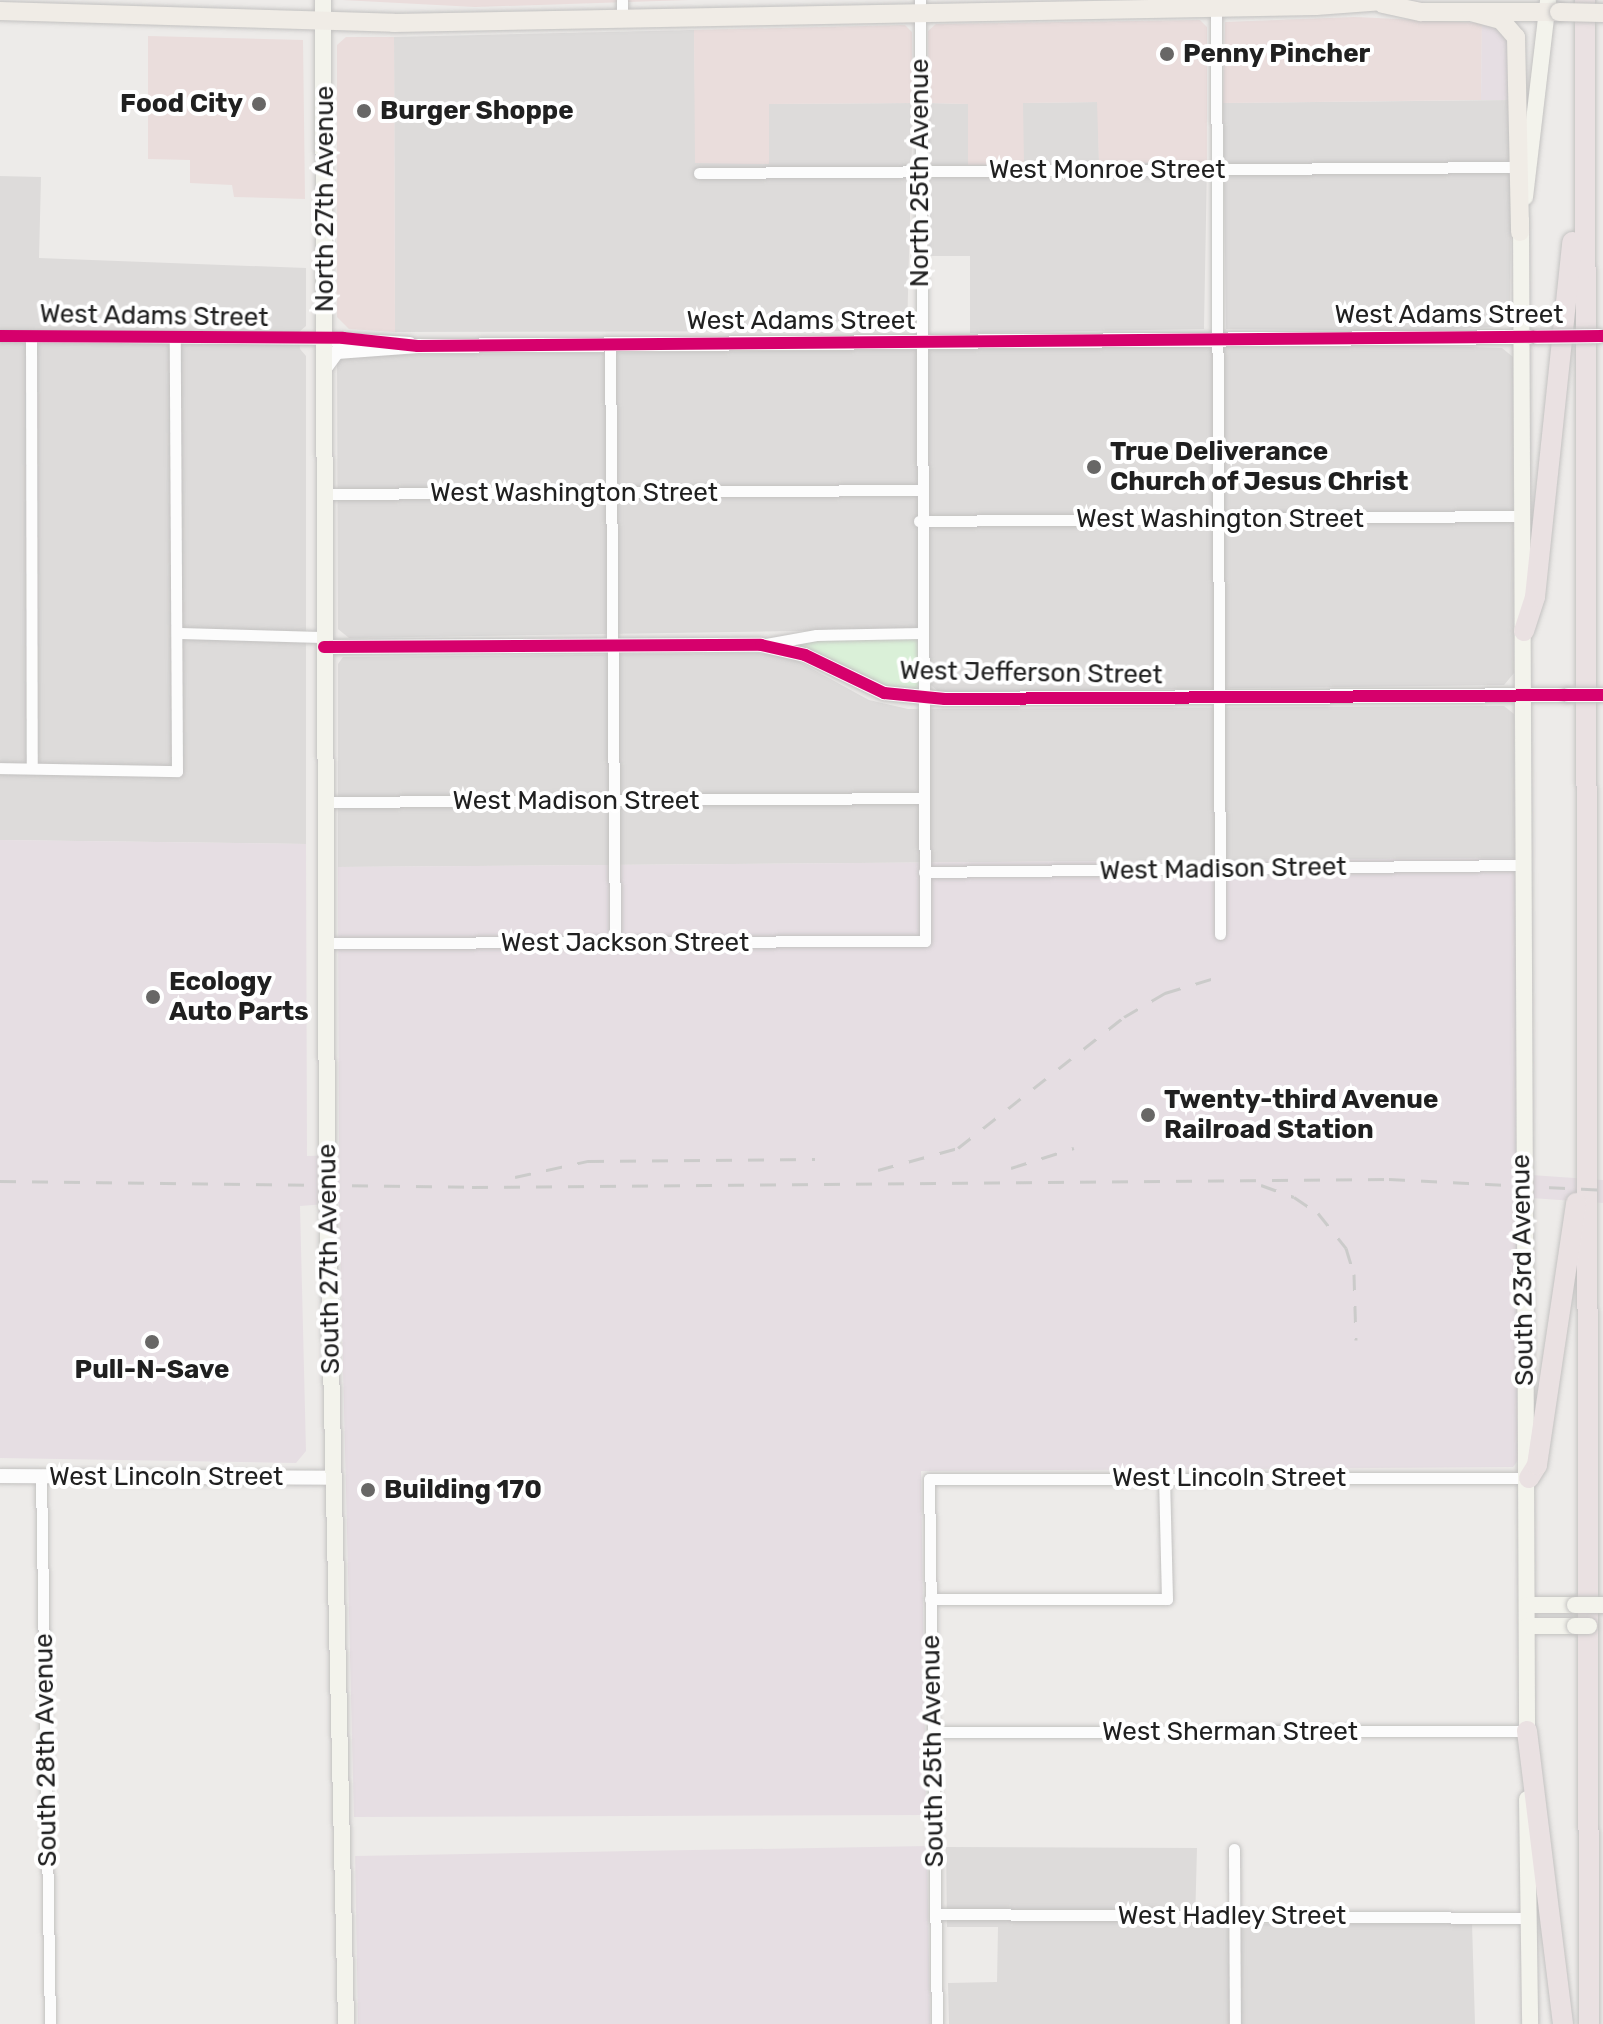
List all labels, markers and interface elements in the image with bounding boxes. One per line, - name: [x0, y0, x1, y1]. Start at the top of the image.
- place label: Penny Pincher: [1183, 38, 1371, 70]
- marker: Penny Pincher: [1158, 45, 1176, 63]
- street label: North 25th Avenue: [904, 58, 936, 288]
- street label: North 27th Avenue: [309, 85, 341, 313]
- place label: Food City: [120, 88, 243, 120]
- marker: Food City: [250, 95, 268, 113]
- place label: Burger Shoppe: [380, 95, 574, 127]
- marker: Burger Shoppe: [355, 102, 373, 120]
- street label: West Monroe Street: [989, 154, 1225, 186]
- street label: West Adams Street: [39, 298, 269, 334]
- street label: West Adams Street: [1334, 299, 1564, 331]
- street label: West Adams Street: [686, 305, 916, 337]
- place label: True Deliverance Church of Jesus Christ: [1110, 436, 1409, 498]
- marker: True Deliverance Church of Jesus Christ: [1085, 458, 1103, 476]
- street label: West Washington Street: [430, 477, 718, 509]
- street label: West Washington Street: [1076, 503, 1364, 535]
- street label: West Jefferson Street: [899, 655, 1163, 691]
- street label: West Madison Street: [453, 785, 699, 817]
- street label: West Madison Street: [1099, 851, 1347, 887]
- street label: West Jackson Street: [501, 927, 749, 959]
- place label: Ecology Auto Parts: [169, 966, 309, 1028]
- marker: Ecology Auto Parts: [144, 988, 162, 1006]
- place label: Twenty-third Avenue Railroad Station: [1164, 1084, 1439, 1146]
- marker: Twenty-third Avenue Railroad Station: [1139, 1106, 1157, 1124]
- street label: South 27th Avenue: [311, 1143, 347, 1375]
- street label: South 23rd Avenue: [1505, 1153, 1541, 1387]
- marker: Pull-N-Save: [143, 1333, 161, 1351]
- place label: Pull-N-Save: [75, 1354, 229, 1386]
- street label: West Lincoln Street: [49, 1461, 283, 1493]
- street label: West Lincoln Street: [1112, 1462, 1346, 1494]
- place label: Building 170: [384, 1474, 542, 1506]
- marker: Building 170: [359, 1481, 377, 1499]
- street label: South 28th Avenue: [28, 1633, 64, 1867]
- street label: South 25th Avenue: [915, 1634, 951, 1868]
- street label: West Sherman Street: [1102, 1716, 1358, 1748]
- street label: West Hadley Street: [1117, 1900, 1347, 1932]

